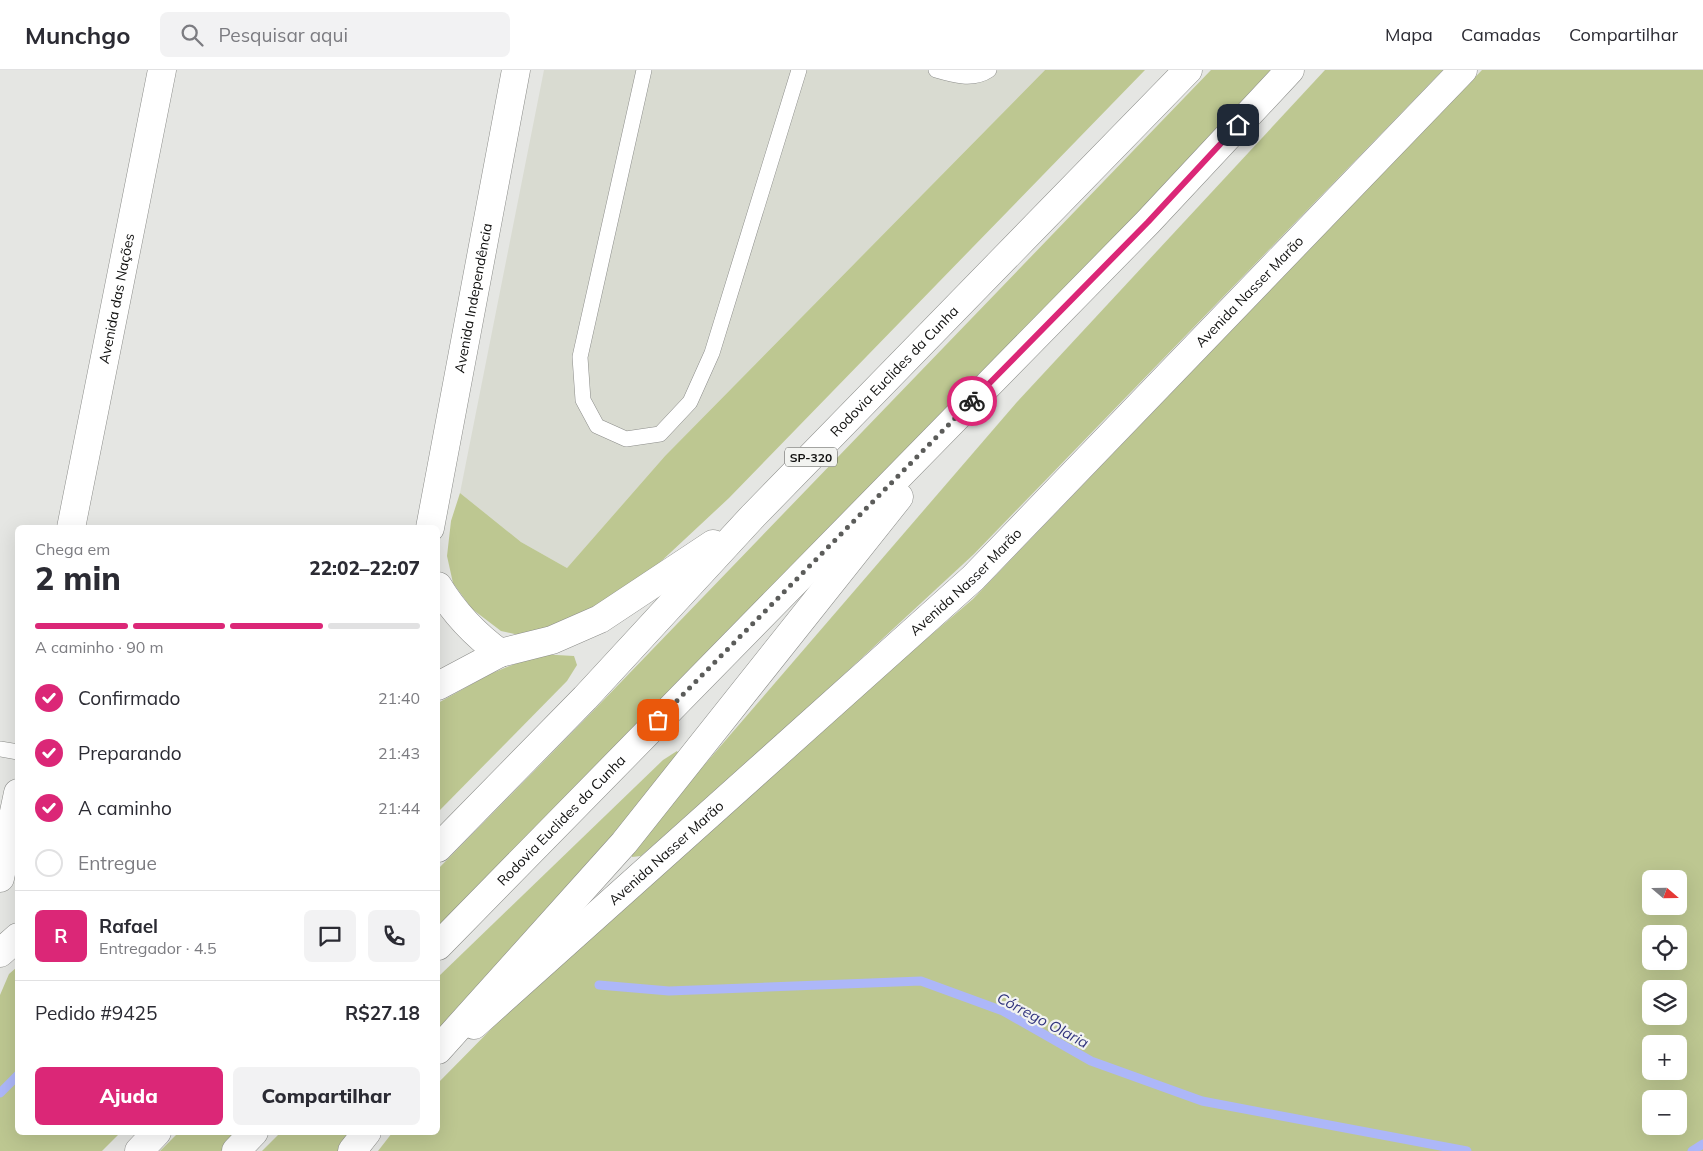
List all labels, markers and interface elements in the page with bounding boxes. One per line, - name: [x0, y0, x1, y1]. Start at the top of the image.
- search box: [160, 12, 510, 57]
- text: Munchgo: [25, 20, 130, 50]
- icon: search: [178, 21, 206, 49]
- text: Pesquisar aqui: [218, 23, 348, 47]
- text: Mapa: [1385, 23, 1433, 46]
- text: Camadas: [1461, 23, 1541, 46]
- text: Compartilhar: [1569, 23, 1678, 46]
- pin: [1217, 104, 1259, 146]
- icon: home: [1224, 111, 1252, 139]
- street label: Avenida Independência: [450, 222, 496, 374]
- street label: Avenida das Nações: [95, 232, 138, 365]
- street label: Avenida Nasser Marão: [1192, 232, 1307, 351]
- street label: Rodovia Euclides da Cunha: [826, 302, 962, 440]
- courier: [947, 376, 997, 426]
- icon: bike: [958, 387, 986, 415]
- road number: SP-320: [785, 448, 837, 467]
- street label: Avenida Nasser Marão: [906, 524, 1025, 639]
- text: Chega em: [35, 539, 110, 559]
- text: 22:02–22:07: [309, 556, 420, 580]
- text: 2 min: [35, 558, 121, 598]
- text: A caminho · 90 m: [35, 637, 164, 657]
- icon: check: [35, 684, 63, 712]
- text: Confirmado: [78, 686, 180, 710]
- text: 21:40: [378, 688, 420, 708]
- pin: [637, 699, 679, 741]
- icon: bag: [644, 706, 672, 734]
- icon: check: [35, 739, 63, 767]
- text: Preparando: [78, 741, 182, 765]
- text: 21:43: [378, 743, 420, 763]
- street label: Rodovia Euclides da Cunha: [493, 751, 629, 889]
- icon: check: [35, 794, 63, 822]
- text: A caminho: [78, 796, 172, 820]
- street label: Avenida Nasser Marão: [605, 797, 727, 909]
- text: 21:44: [378, 798, 420, 818]
- text: Entregue: [78, 851, 157, 875]
- north arrow: [1642, 870, 1688, 915]
- map controls: [1642, 870, 1687, 1135]
- button: chat: [304, 910, 356, 962]
- button: phone: [368, 910, 420, 962]
- text: Rafael: [99, 914, 158, 938]
- text: R: [54, 924, 68, 948]
- button: locate: [1642, 925, 1687, 970]
- text: Entregador · 4.5: [99, 938, 216, 958]
- button: layers: [1642, 980, 1687, 1025]
- water label: Córrego Olaria: [994, 988, 1092, 1052]
- text: Pedido #9425: [35, 1001, 157, 1025]
- text: R$27.18: [345, 1001, 420, 1025]
- button: +: [1642, 1035, 1687, 1080]
- button: Ajuda: [35, 1067, 223, 1125]
- button: Compartilhar: [233, 1067, 420, 1125]
- button: −: [1642, 1090, 1687, 1135]

